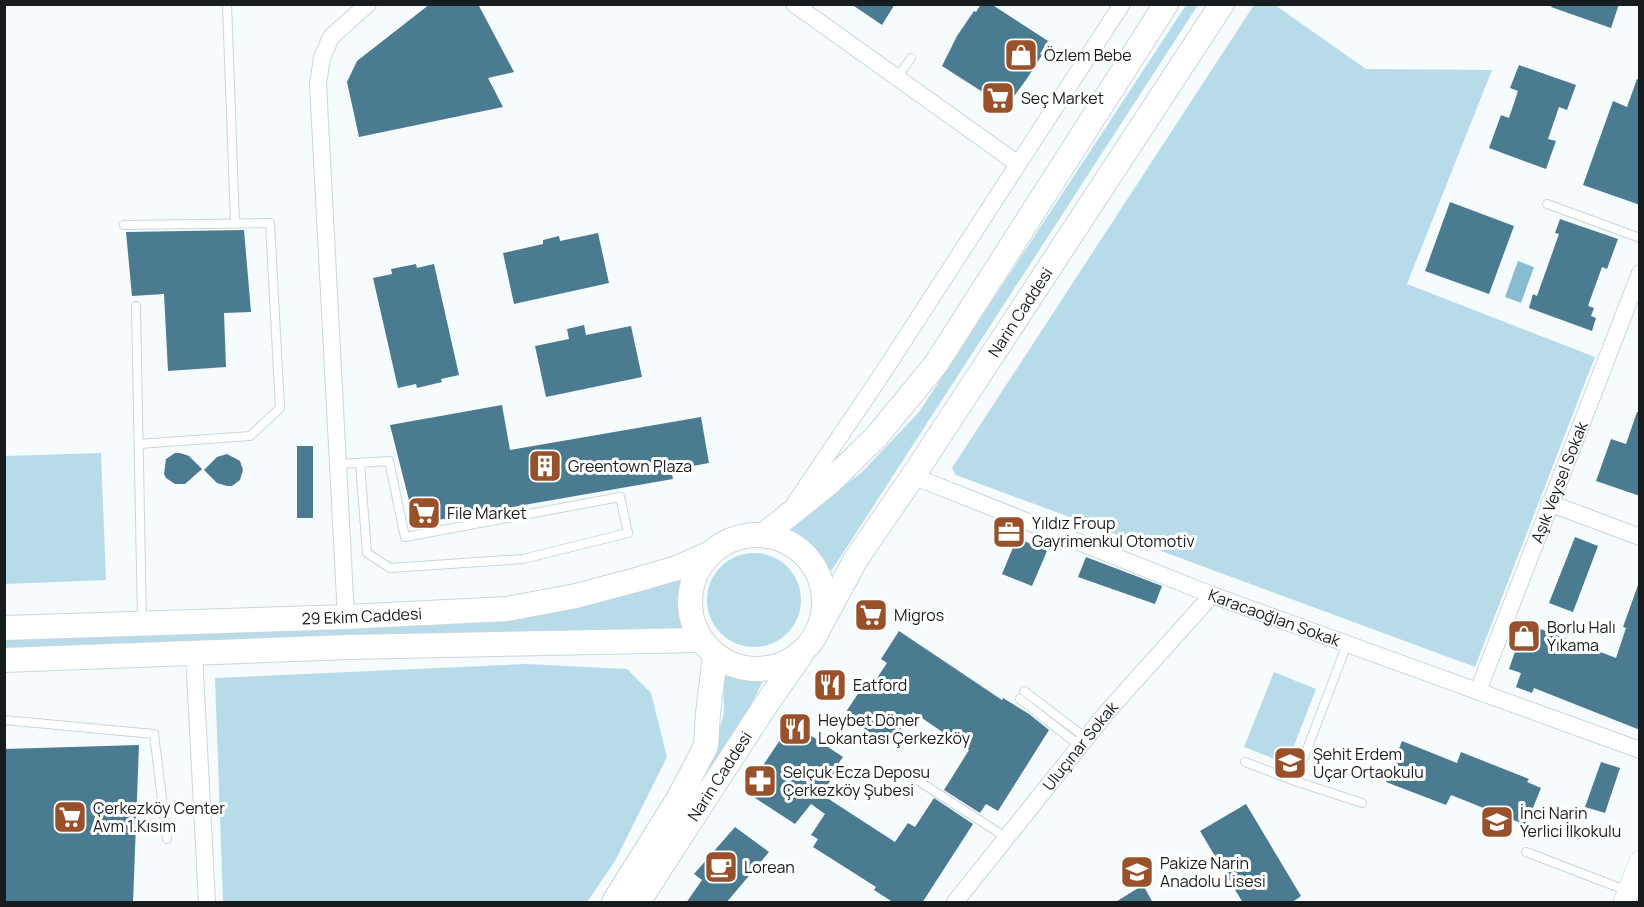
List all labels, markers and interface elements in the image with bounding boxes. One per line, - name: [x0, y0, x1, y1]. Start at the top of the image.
- shop icon: Özlem Bebe: [1003, 37, 1039, 73]
- place label: Özlem Bebe: [1044, 44, 1132, 66]
- supermarket icon: Seç Market: [980, 80, 1016, 116]
- place label: Seç Market: [1021, 87, 1104, 109]
- street label: Narin Caddesi: [983, 263, 1058, 361]
- street label: Aşık Veysel Sokak: [1525, 417, 1593, 546]
- building icon: Greentown Plaza: [527, 448, 563, 484]
- place label: Greentown Plaza: [568, 455, 692, 477]
- supermarket icon: File Market: [406, 495, 442, 531]
- place label: File Market: [447, 502, 527, 524]
- place label: Yıldız Froup Gayrimenkul Otomotiv: [1032, 512, 1195, 552]
- office icon: Yıldız Froup Gayrimenkul Otomotiv: [991, 514, 1027, 550]
- street label: Karacaoğlan Sokak: [1205, 584, 1344, 652]
- supermarket icon: Migros: [853, 597, 889, 633]
- street label: 29 Ekim Caddesi: [301, 602, 423, 629]
- place label: Migros: [894, 604, 944, 626]
- place label: Borlu Halı Yıkama: [1547, 616, 1616, 656]
- shop icon: Borlu Halı Yıkama: [1506, 618, 1542, 654]
- restaurant icon: Eatford: [812, 667, 848, 703]
- place label: Eatford: [853, 674, 907, 696]
- street label: Uluçınar Sokak: [1037, 696, 1123, 795]
- place label: Heybet Döner Lokantası Çerkezköy: [818, 709, 971, 749]
- restaurant icon: Heybet Döner Lokantası Çerkezköy: [777, 711, 813, 747]
- street label: Narin Caddesi: [682, 727, 757, 825]
- place label: Şehit Erdem Uçar Ortaokulu: [1313, 743, 1424, 783]
- school or university icon: Şehit Erdem Uçar Ortaokulu: [1272, 745, 1308, 781]
- place label: Selçuk Ecza Deposu Çerkezköy Şubesi: [783, 761, 930, 801]
- pharmacy icon: Selçuk Ecza Deposu Çerkezköy Şubesi: [742, 763, 778, 799]
- place label: Çerkezköy Center Avm 1.Kısım: [93, 797, 225, 837]
- supermarket icon: Çerkezköy Center Avm 1.Kısım: [52, 799, 88, 835]
- place label: İnci Narin Yerlici İlkokulu: [1520, 802, 1621, 842]
- school or university icon: İnci Narin Yerlici İlkokulu: [1479, 804, 1515, 840]
- cafe icon: Lorean: [703, 849, 739, 885]
- place label: Pakize Narin Anadolu Lisesi: [1160, 852, 1266, 892]
- school or university icon: Pakize Narin Anadolu Lisesi: [1119, 854, 1155, 890]
- place label: Lorean: [744, 856, 795, 878]

